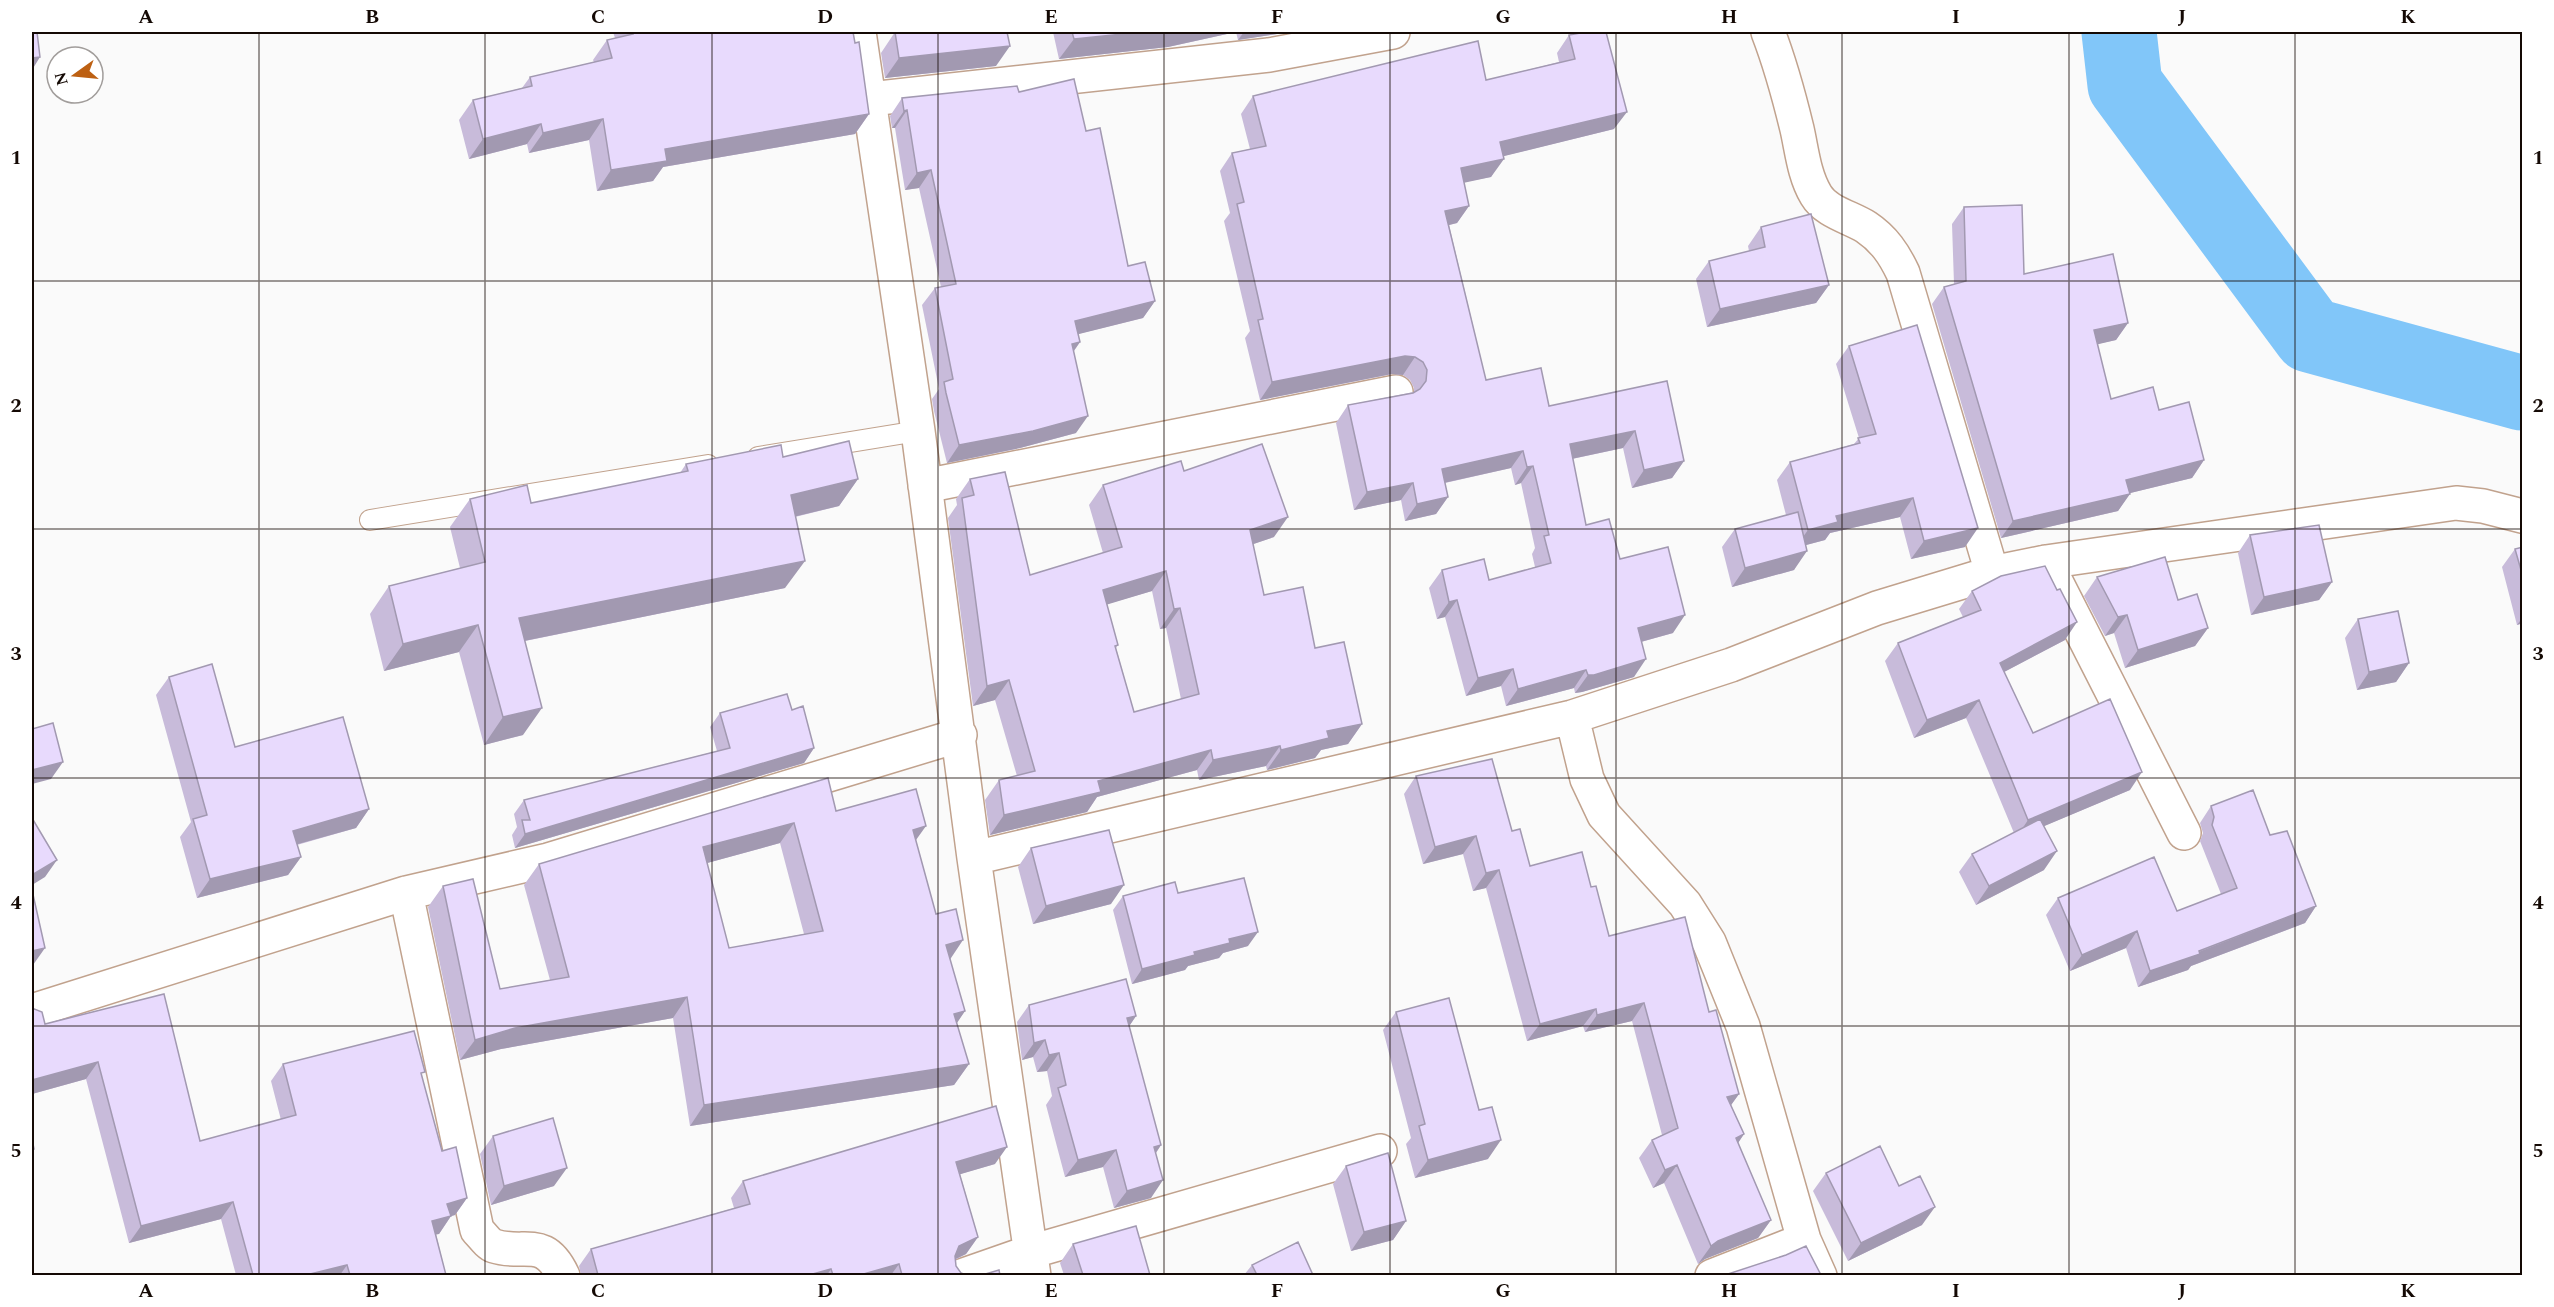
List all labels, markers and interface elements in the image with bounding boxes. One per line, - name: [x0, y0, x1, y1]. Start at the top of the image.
- text: A: [138, 2, 154, 32]
- text: B: [365, 2, 379, 32]
- text: C: [591, 2, 605, 32]
- text: D: [817, 2, 833, 32]
- text: E: [1044, 2, 1058, 32]
- text: F: [1271, 2, 1283, 32]
- text: G: [1495, 2, 1511, 32]
- text: H: [1721, 2, 1737, 32]
- text: I: [1952, 2, 1960, 32]
- text: J: [2178, 2, 2186, 32]
- text: K: [2400, 2, 2416, 32]
- north arrow: [45, 45, 105, 105]
- text: N: [48, 69, 75, 88]
- text: 1: [10, 143, 22, 173]
- text: 1: [2532, 143, 2544, 173]
- text: 2: [10, 391, 22, 421]
- text: 2: [2532, 391, 2544, 421]
- text: 3: [10, 639, 22, 669]
- text: 3: [2532, 639, 2544, 669]
- text: 4: [10, 888, 22, 918]
- text: 4: [2532, 888, 2544, 918]
- text: 5: [10, 1136, 22, 1166]
- text: 5: [2532, 1136, 2544, 1166]
- text: A: [138, 1276, 154, 1306]
- text: B: [365, 1276, 379, 1306]
- text: C: [591, 1276, 605, 1306]
- text: D: [817, 1276, 833, 1306]
- text: E: [1044, 1276, 1058, 1306]
- text: F: [1271, 1276, 1283, 1306]
- text: G: [1495, 1276, 1511, 1306]
- text: H: [1721, 1276, 1737, 1306]
- text: I: [1952, 1276, 1960, 1306]
- text: J: [2178, 1276, 2186, 1306]
- text: K: [2400, 1276, 2416, 1306]

